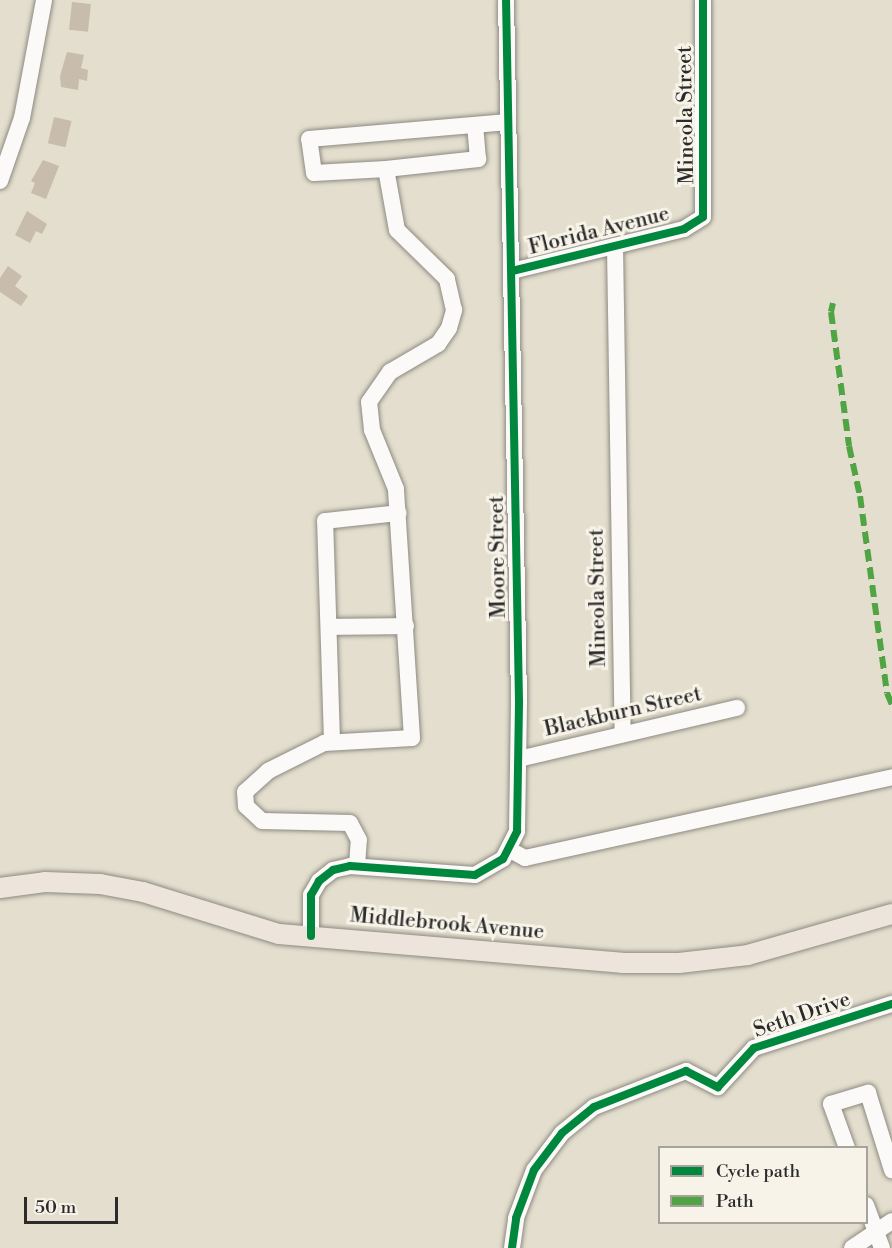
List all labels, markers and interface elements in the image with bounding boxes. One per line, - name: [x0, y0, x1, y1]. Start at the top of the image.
- street label: Mineola Street: [672, 45, 700, 185]
- street label: Florida Avenue: [526, 201, 672, 261]
- street label: Moore Street: [484, 495, 512, 619]
- street label: Mineola Street: [584, 528, 612, 668]
- street label: Blackburn Street: [542, 682, 704, 742]
- street label: Middlebrook Avenue: [349, 903, 545, 945]
- street label: Seth Drive: [750, 987, 854, 1043]
- legend: [658, 1146, 868, 1224]
- text: Cycle path: [716, 1160, 800, 1183]
- scale bar: [27, 1185, 122, 1223]
- text: Path: [716, 1190, 754, 1213]
- text: 50 m: [35, 1196, 76, 1219]

